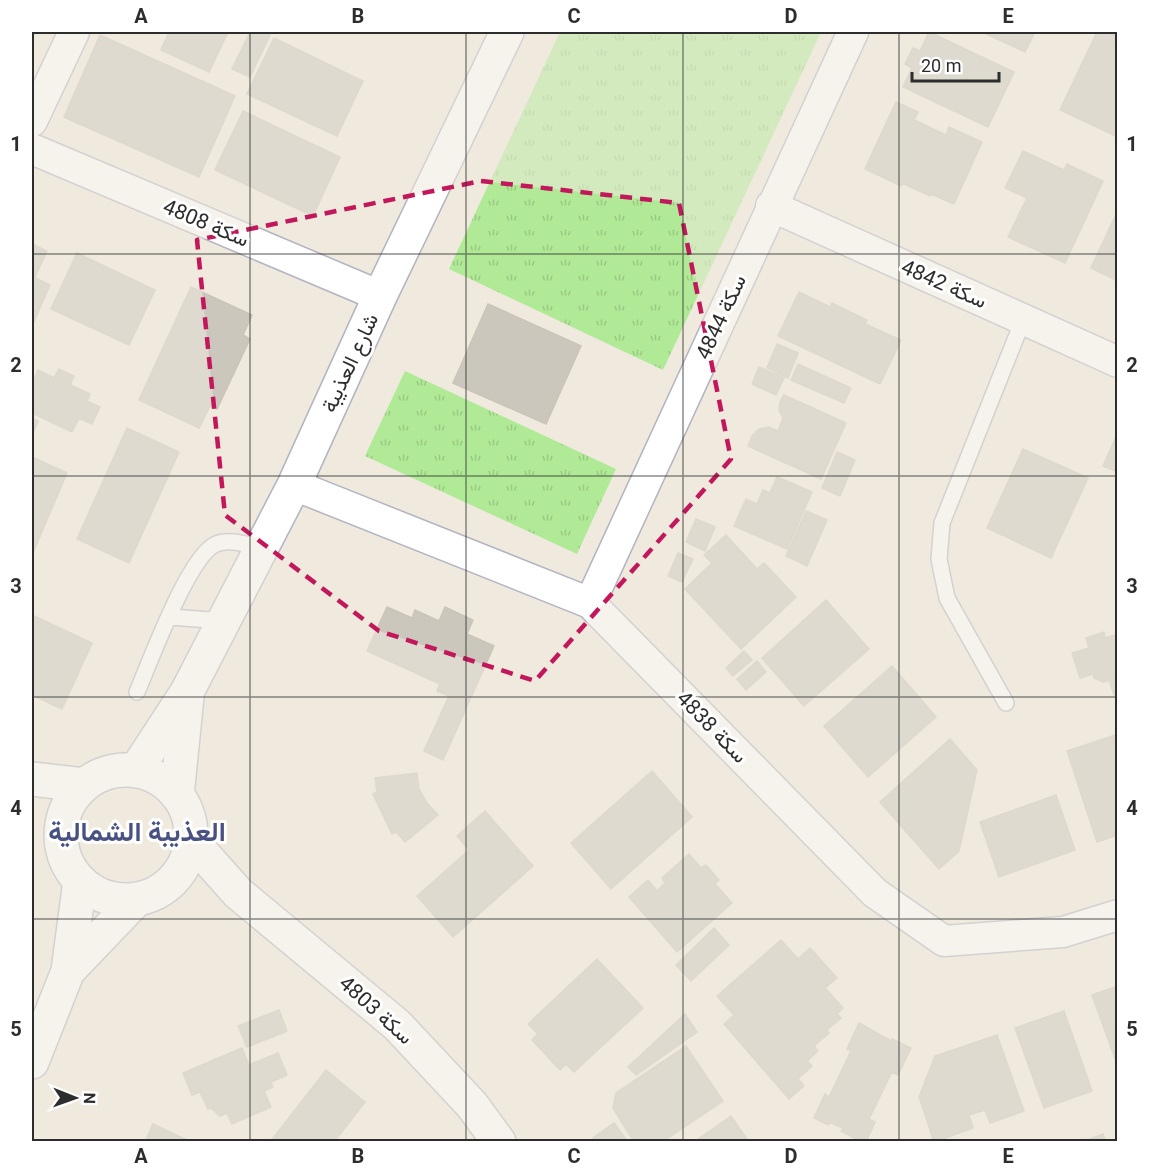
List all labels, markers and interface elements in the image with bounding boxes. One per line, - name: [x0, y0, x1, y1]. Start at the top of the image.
- text: A: [134, 4, 148, 28]
- text: B: [352, 4, 364, 28]
- text: C: [567, 4, 581, 28]
- text: D: [785, 4, 798, 28]
- text: E: [1002, 4, 1014, 28]
- scale bar: [912, 45, 999, 83]
- text: 20 m: [921, 55, 961, 76]
- text: 1: [10, 132, 22, 156]
- text: 1: [1126, 132, 1138, 156]
- street label: سكة 4808: [160, 194, 252, 252]
- street label: سكة 4842: [898, 255, 990, 313]
- street label: سكة 4844: [691, 271, 751, 363]
- street label: شارع العذيبة: [317, 310, 385, 417]
- text: 2: [10, 353, 22, 377]
- text: 2: [1126, 353, 1138, 377]
- text: 3: [10, 574, 22, 598]
- text: 3: [1126, 574, 1138, 598]
- street label: سكة 4838: [672, 686, 752, 768]
- text: 4: [10, 796, 22, 820]
- text: 4: [1126, 796, 1138, 820]
- district label: العذيبة الشمالية: [48, 816, 226, 848]
- street label: سكة 4803: [334, 971, 418, 1049]
- text: 5: [10, 1017, 22, 1041]
- text: 5: [1126, 1017, 1138, 1041]
- north arrow: [45, 1068, 105, 1128]
- text: N: [80, 1092, 99, 1104]
- text: A: [134, 1144, 148, 1168]
- text: B: [352, 1144, 364, 1168]
- text: C: [567, 1144, 581, 1168]
- text: D: [785, 1144, 798, 1168]
- text: E: [1002, 1144, 1014, 1168]

